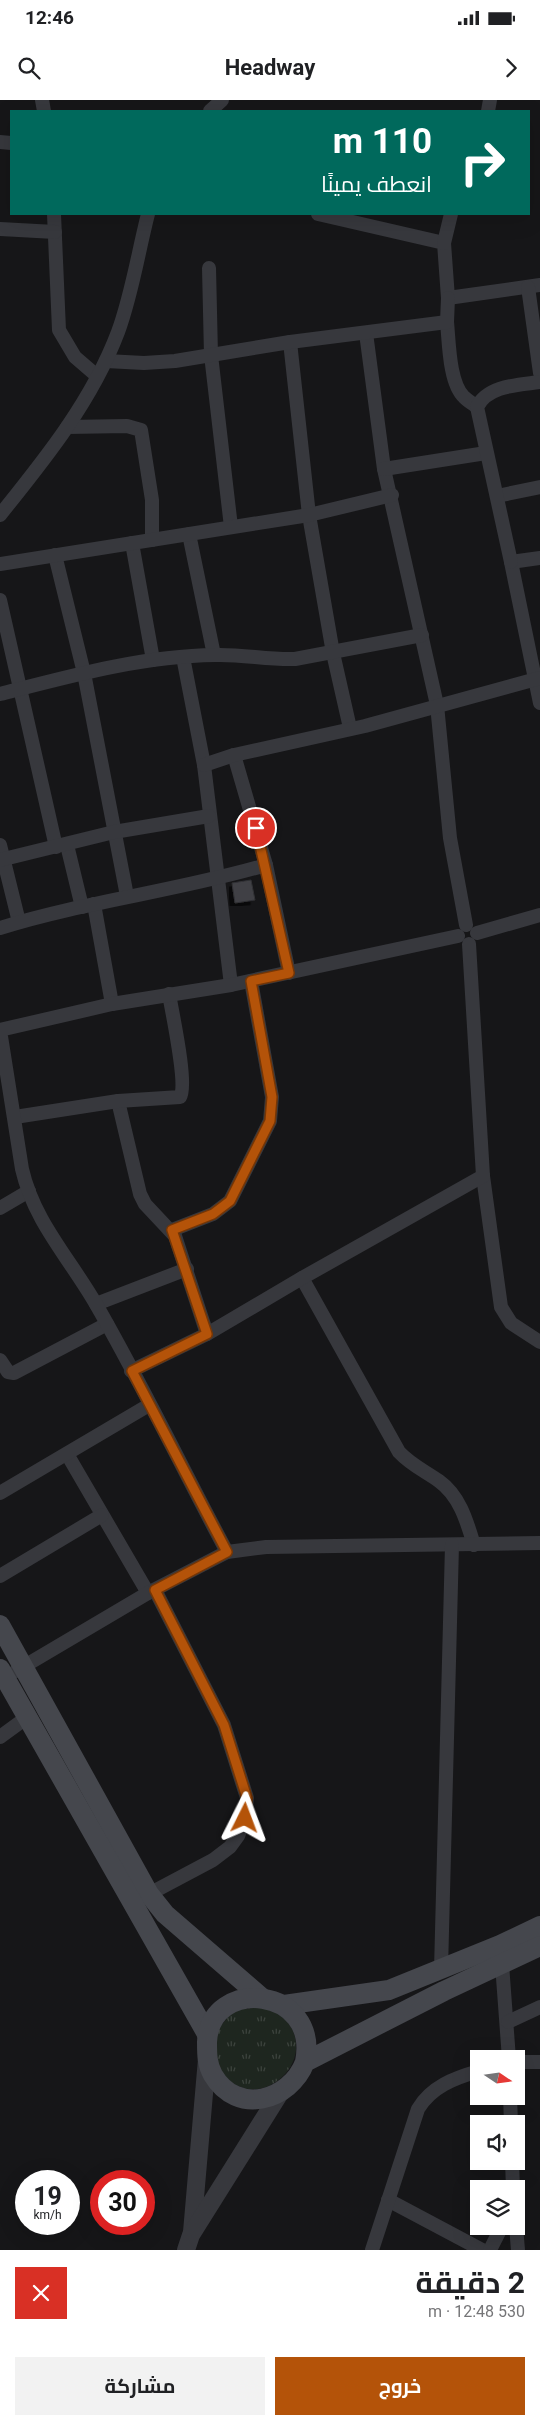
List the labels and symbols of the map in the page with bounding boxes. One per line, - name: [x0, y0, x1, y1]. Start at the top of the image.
- pin: [235, 807, 277, 849]
- position arrow: [218, 1791, 270, 1843]
- north arrow: [470, 2050, 525, 2105]
- speed limit sign: 30: [90, 2170, 155, 2235]

